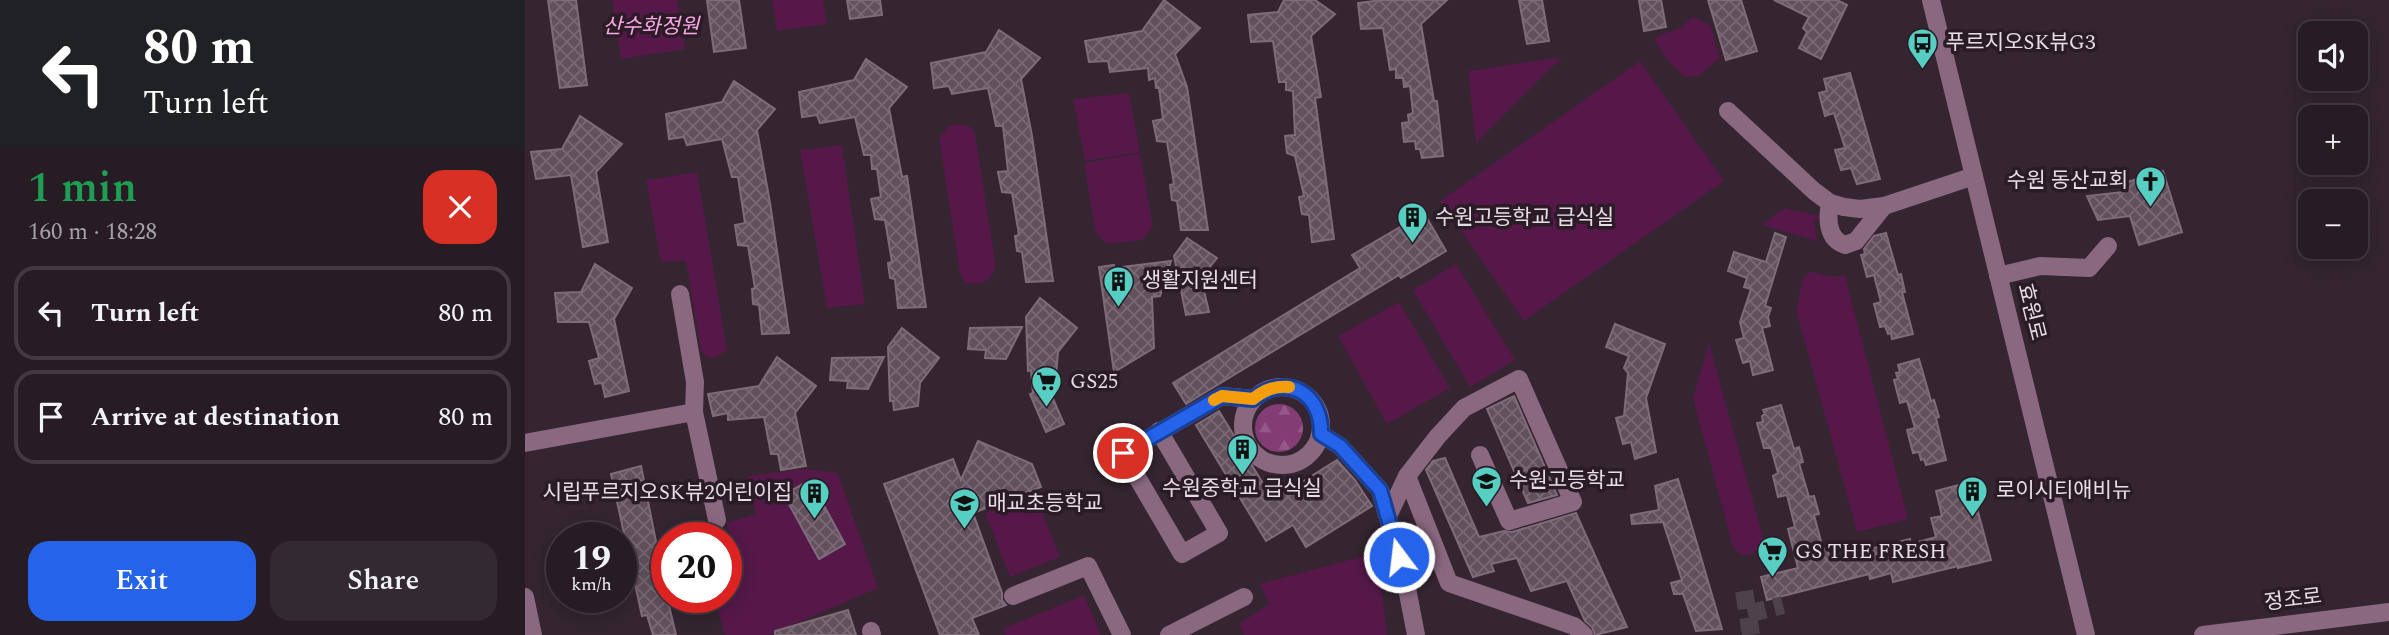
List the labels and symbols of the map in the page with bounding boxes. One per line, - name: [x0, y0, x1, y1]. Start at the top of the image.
- park label: 산수화정원: [603, 11, 701, 43]
- bus stop icon: 푸르지오SK뷰G3: [1906, 26, 1940, 70]
- place label: 푸르지오SK뷰G3: [1946, 27, 2096, 59]
- church icon: 수원 동산교회: [2134, 164, 2168, 208]
- place label: 수원 동산교회: [2007, 165, 2128, 197]
- building icon: 수원고등학교 급식실: [1395, 201, 1429, 245]
- place label: 수원고등학교 급식실: [1435, 202, 1614, 234]
- building icon: 생활지원센터: [1102, 264, 1136, 308]
- place label: 생활지원센터: [1142, 265, 1258, 297]
- street label: 효원로: [2008, 280, 2054, 344]
- supermarket icon: GS25: [1030, 365, 1064, 409]
- place label: GS25: [1070, 366, 1118, 398]
- pin: [1093, 423, 1153, 483]
- building icon: 수원중학교 급식실: [1225, 432, 1259, 476]
- school or university icon: 수원고등학교: [1469, 464, 1503, 508]
- place label: 수원고등학교: [1509, 465, 1625, 497]
- place label: 수원중학교 급식실: [1162, 473, 1322, 505]
- building icon: 로이시티애비뉴: [1956, 474, 1990, 518]
- place label: 로이시티애비뉴: [1996, 475, 2131, 507]
- building icon: 시립푸르지오SK뷰2어린이집: [798, 476, 832, 520]
- place label: 시립푸르지오SK뷰2어린이집: [543, 477, 792, 509]
- school or university icon: 매교초등학교: [947, 487, 981, 531]
- place label: 매교초등학교: [987, 488, 1103, 520]
- position arrow: [1362, 520, 1436, 594]
- speed limit sign: 20: [651, 522, 742, 613]
- supermarket icon: GS THE FRESH: [1755, 535, 1789, 579]
- place label: GS THE FRESH: [1795, 536, 1946, 568]
- street label: 정조로: [2262, 581, 2324, 619]

